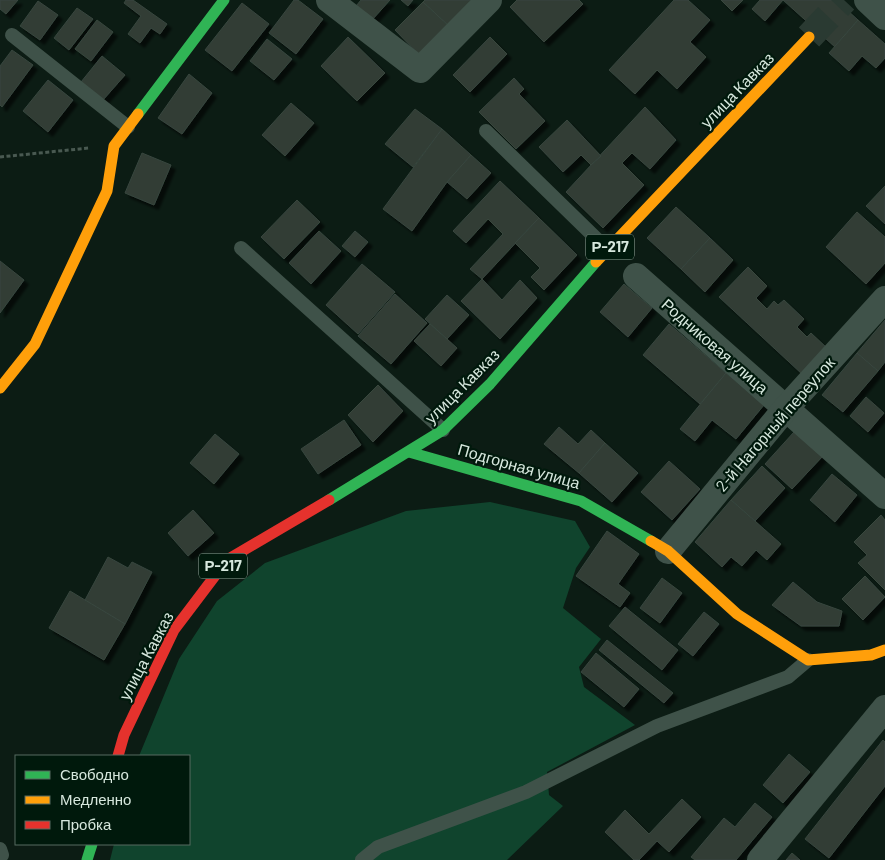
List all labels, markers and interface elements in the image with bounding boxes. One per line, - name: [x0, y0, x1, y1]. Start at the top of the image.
- street label: улица Кавказ: [696, 48, 777, 131]
- road number: Р-217: [586, 234, 634, 260]
- street label: Родниковая улица: [658, 294, 772, 397]
- street label: улица Кавказ: [421, 345, 503, 427]
- street label: 2-й Нагорный переулок: [711, 352, 839, 495]
- street label: Подгорная улица: [456, 439, 583, 492]
- road number: Р-217: [199, 554, 247, 578]
- street label: улица Кавказ: [114, 608, 177, 703]
- legend: [15, 755, 190, 845]
- text: Свободно: [60, 765, 129, 783]
- text: Медленно: [60, 790, 131, 808]
- text: Пробка: [60, 815, 112, 833]

